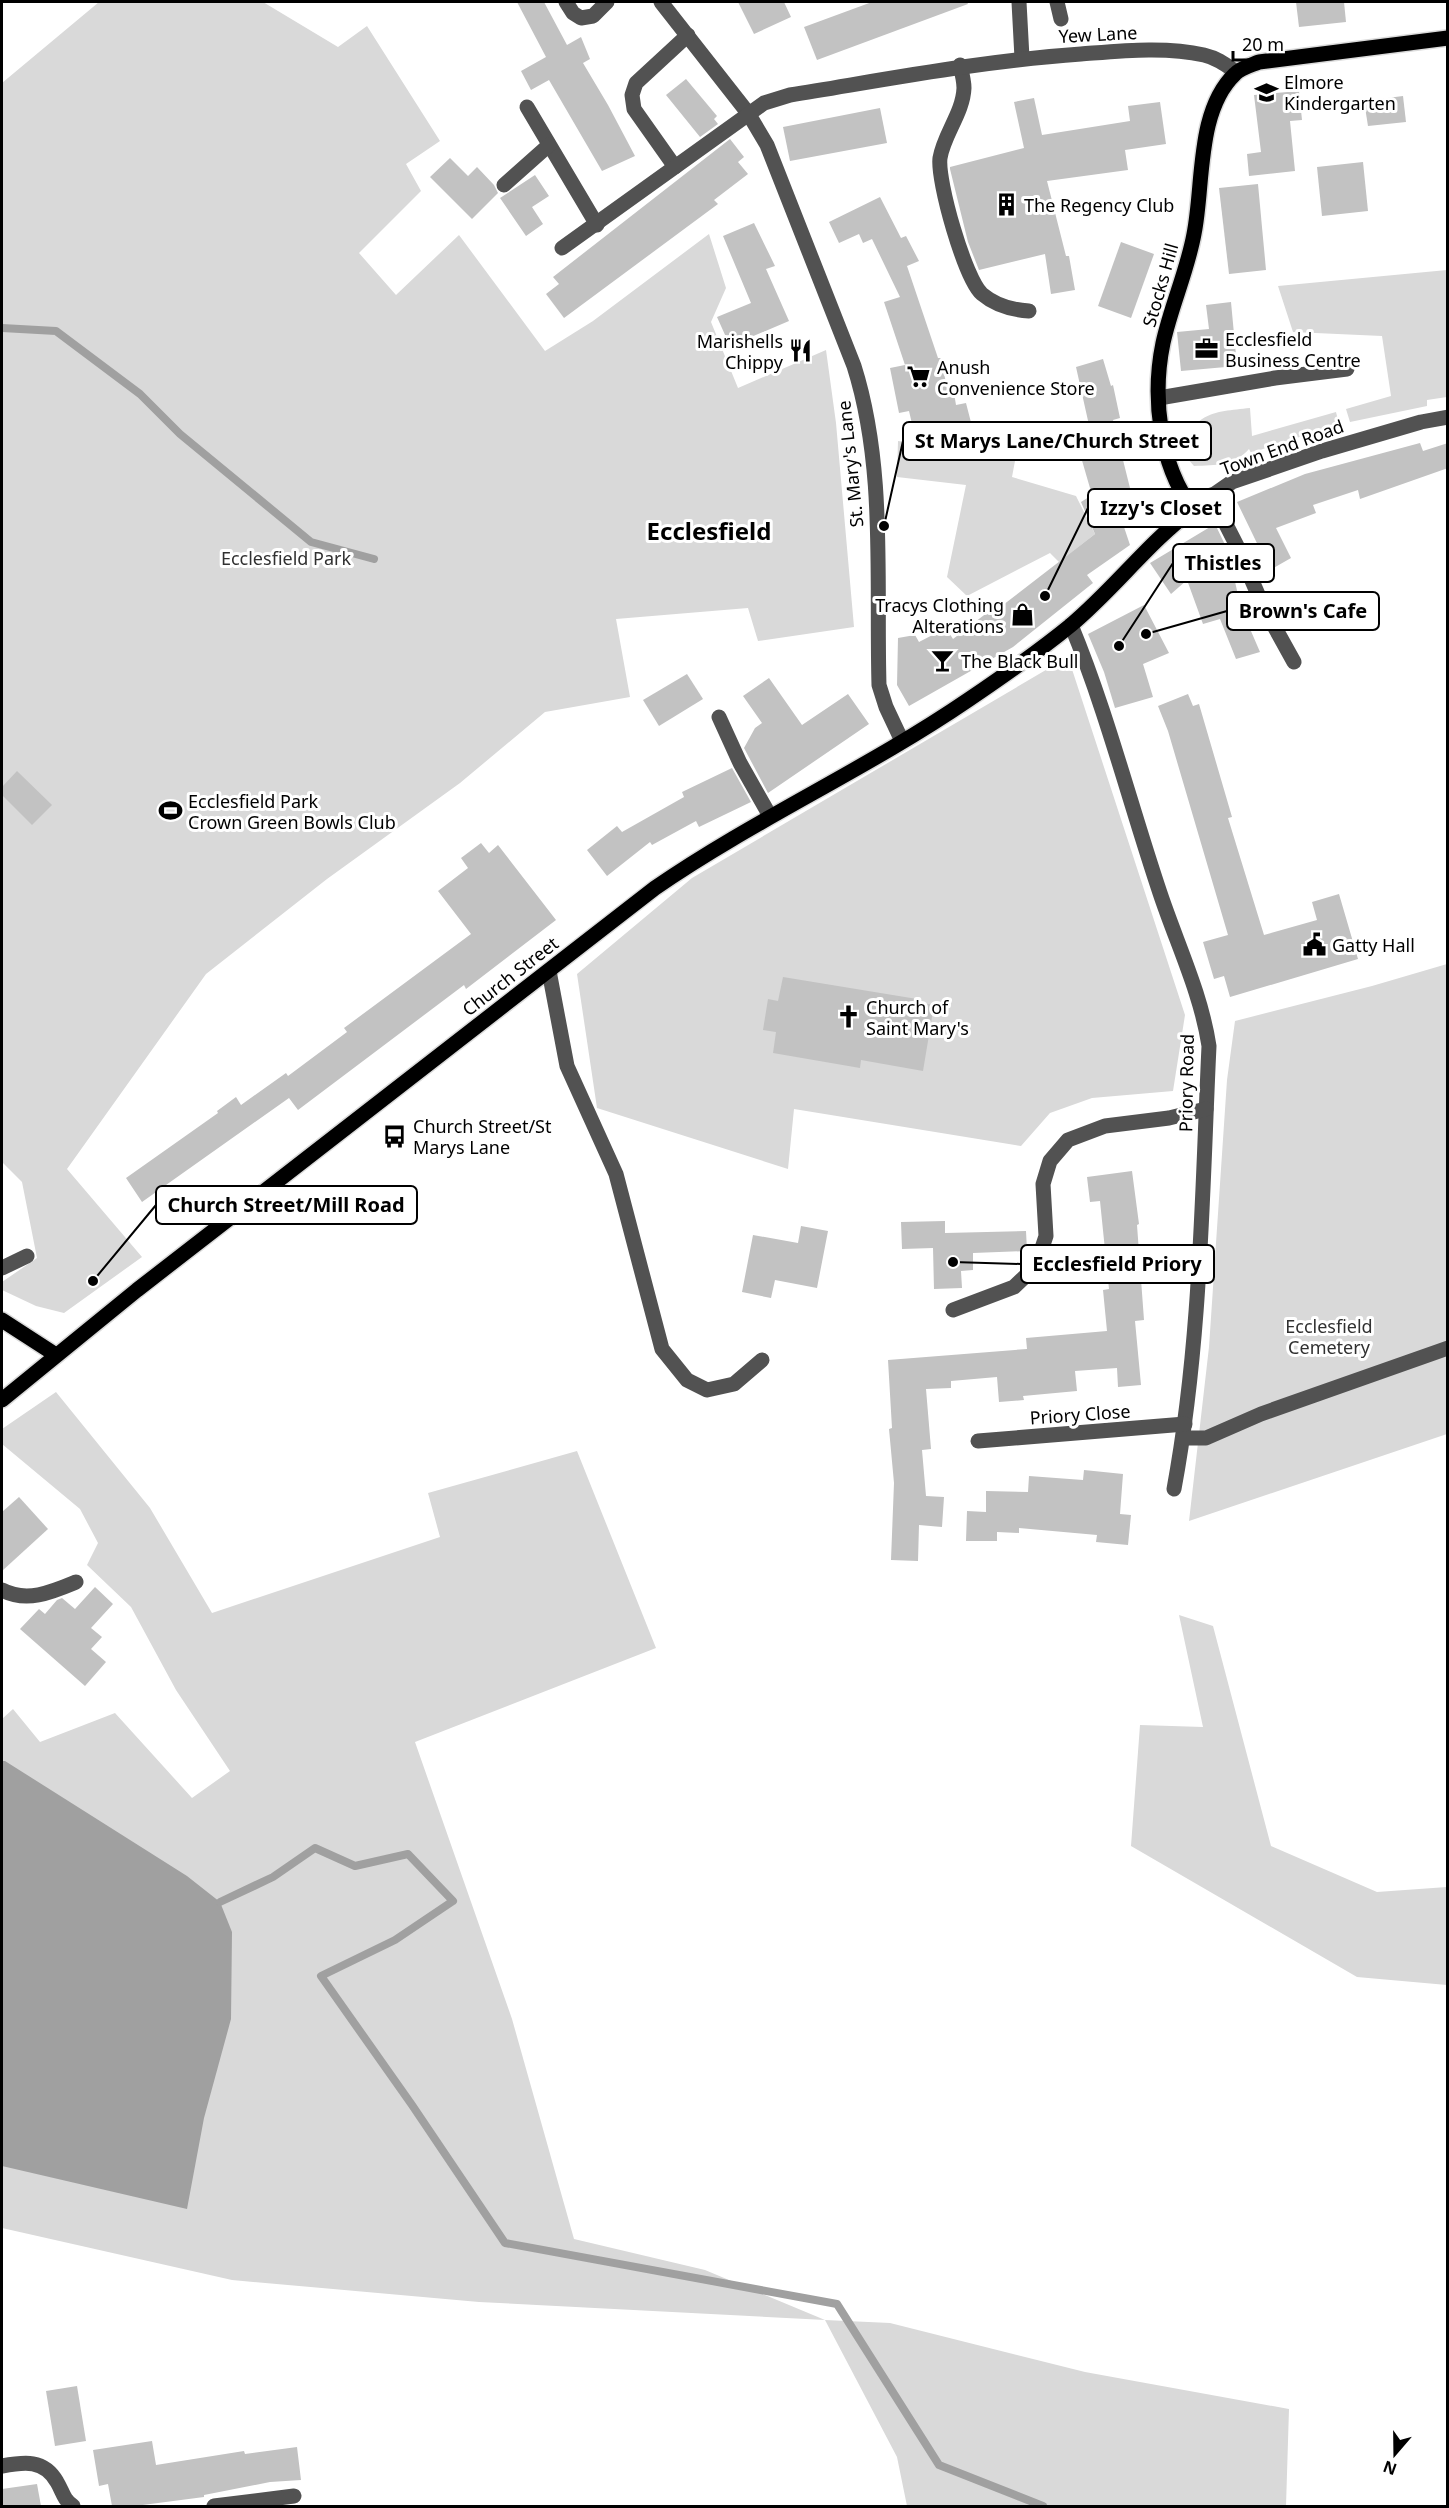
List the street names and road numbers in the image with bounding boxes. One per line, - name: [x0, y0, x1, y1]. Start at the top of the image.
- street label: Yew Lane: [1058, 20, 1138, 48]
- street label: Stocks Hill: [1137, 240, 1183, 330]
- street label: St. Mary's Lane: [831, 399, 869, 529]
- street label: Town End Road: [1217, 414, 1347, 480]
- street label: Church Street: [457, 931, 563, 1021]
- street label: Priory Road: [1173, 1034, 1199, 1132]
- street label: Priory Close: [1029, 1399, 1131, 1429]

